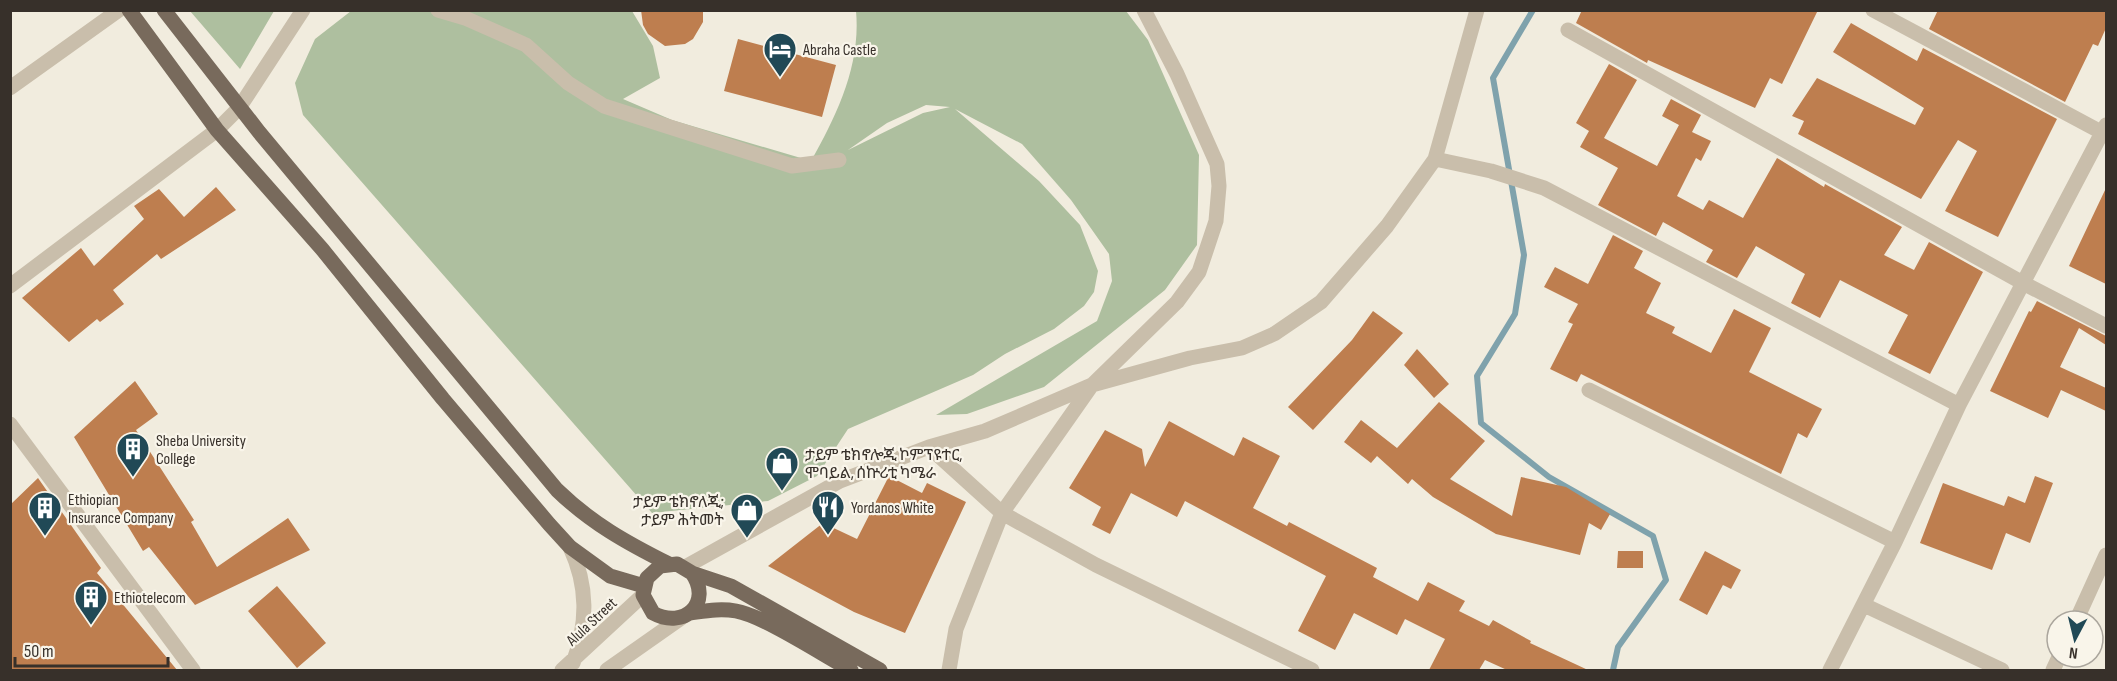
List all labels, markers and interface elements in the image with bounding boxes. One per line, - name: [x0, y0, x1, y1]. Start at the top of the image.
- hotel icon: Abraha Castle: [762, 31, 798, 78]
- place label: Abraha Castle: [802, 41, 876, 60]
- building icon: Sheba University College: [115, 431, 151, 478]
- place label: Sheba University College: [156, 432, 246, 469]
- shop icon: ታይም ቴክኖሎጂ ኮምፕዩተር, ሞባይል, ሰኵሪቲ ካሜራ: [764, 445, 800, 492]
- place label: ታይም ቴክኖሎጂ ኮምፕዩተር, ሞባይል, ሰኵሪቲ ካሜራ: [805, 446, 962, 483]
- restaurant icon: Yordanos White: [810, 489, 846, 536]
- building icon: Ethiopian Insurance Company: [27, 490, 63, 537]
- place label: Ethiopian Insurance Company: [68, 491, 173, 528]
- shop icon: ታይም ቴክኖለጂ; ታይም ሕትመት: [729, 492, 765, 539]
- place label: ታይም ቴክኖለጂ; ታይም ሕትመት: [633, 493, 724, 530]
- place label: Yordanos White: [851, 499, 934, 518]
- building icon: Ethiotelecom: [73, 579, 109, 626]
- place label: Ethiotelecom: [114, 589, 186, 608]
- street label: Alula Street: [562, 594, 621, 651]
- north arrow: [2045, 609, 2105, 669]
- scale bar: [15, 630, 168, 668]
- text: 50 m: [24, 641, 54, 662]
- text: N: [2068, 642, 2079, 662]

